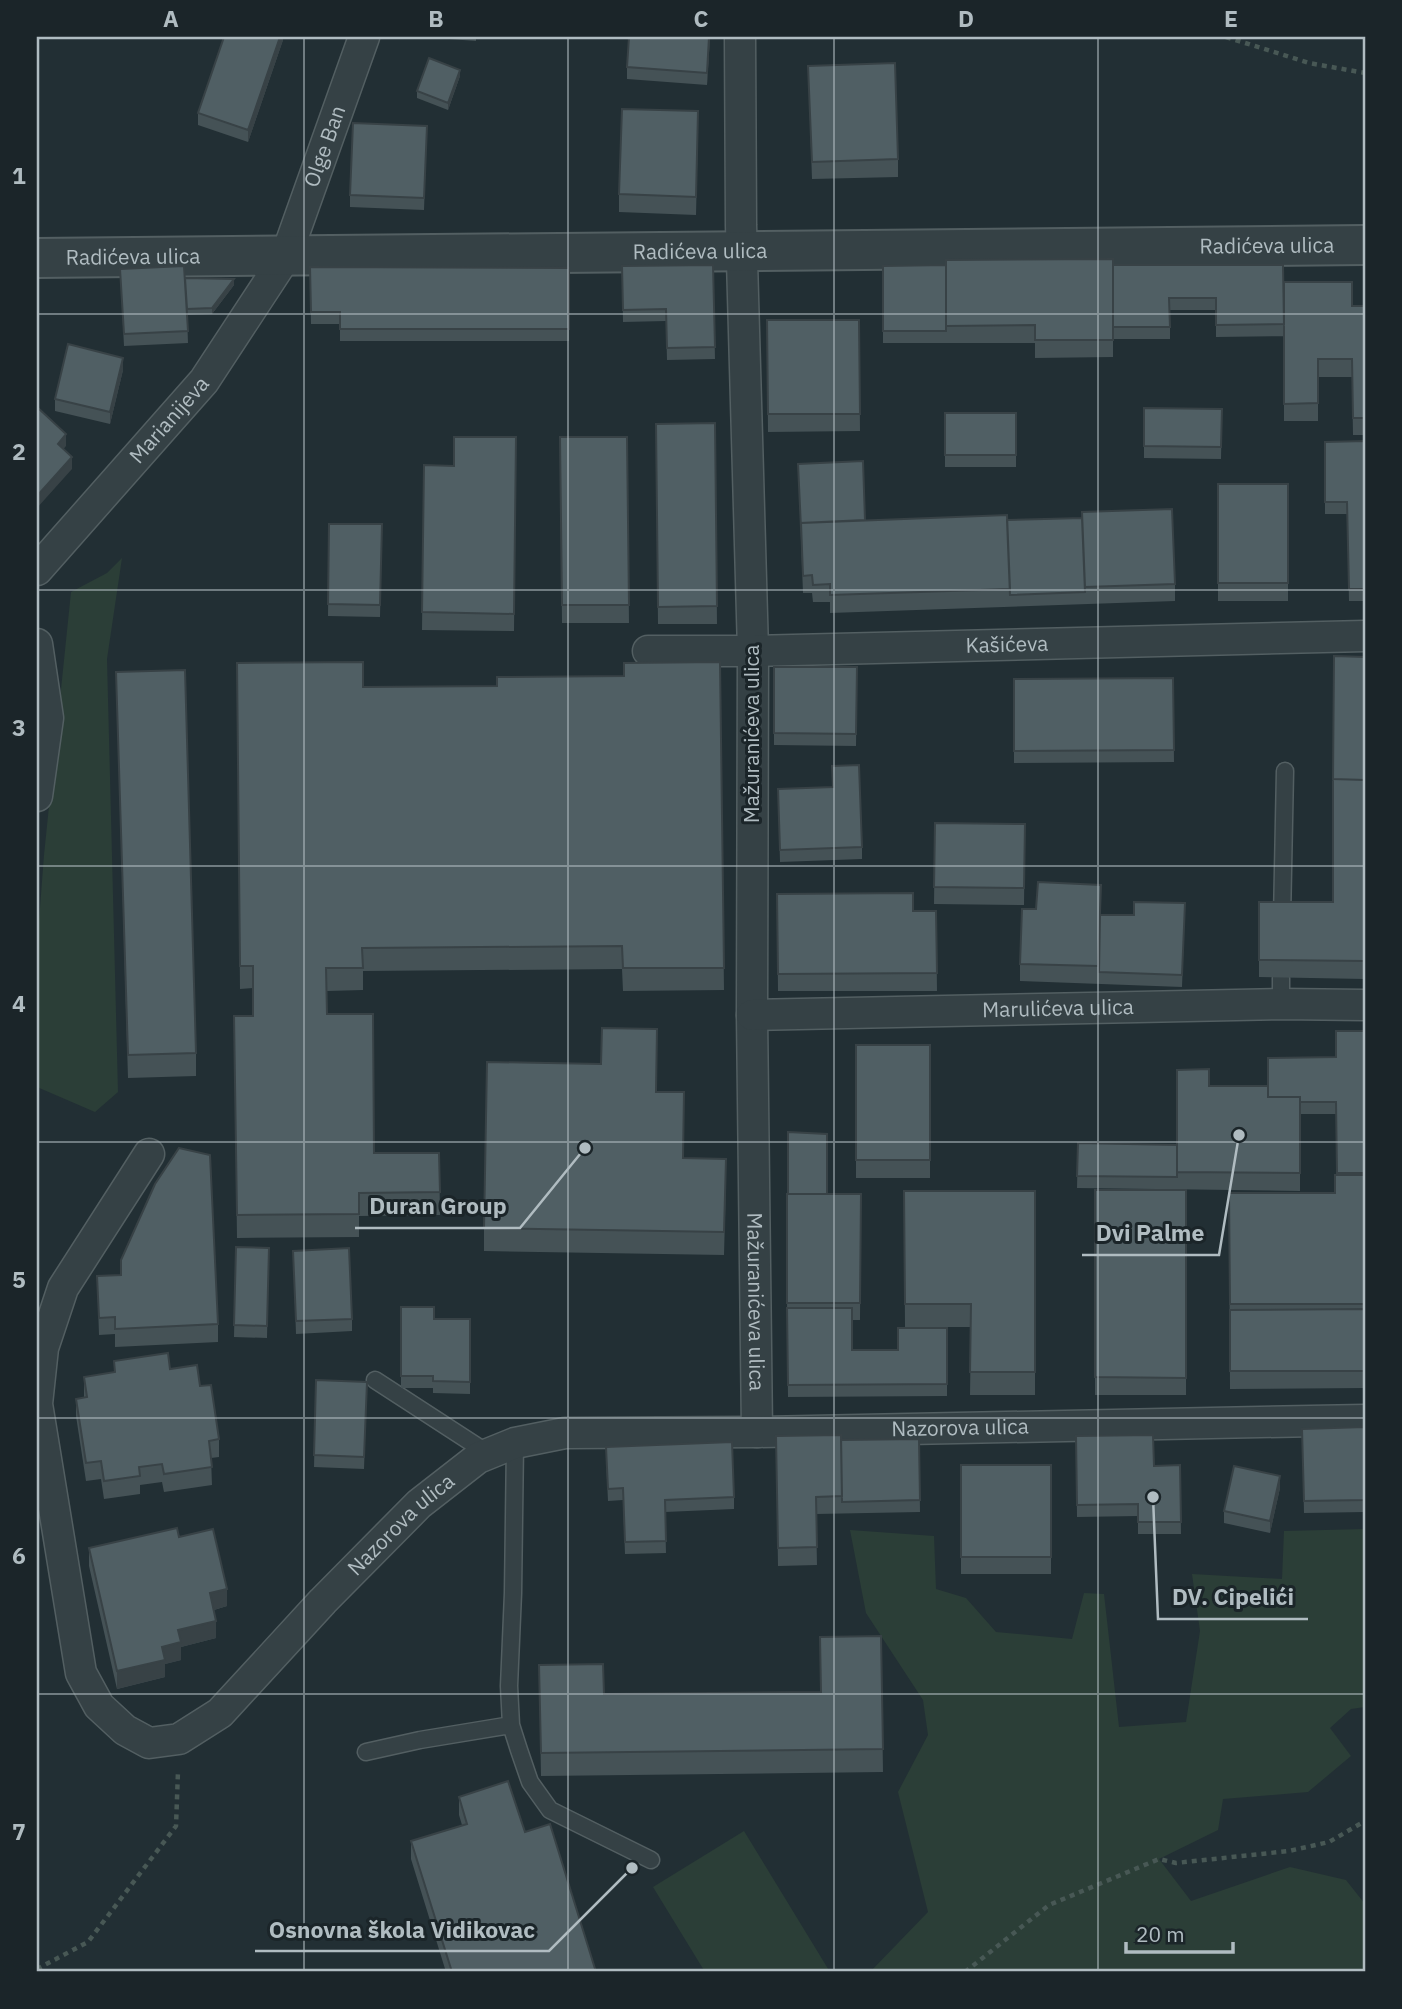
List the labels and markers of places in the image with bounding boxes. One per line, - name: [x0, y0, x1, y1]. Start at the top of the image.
- callout: Duran Group: [355, 1184, 520, 1228]
- callout: Dvi Palme: [1082, 1211, 1219, 1255]
- callout: DV. Cipelići: [1158, 1575, 1308, 1619]
- callout: Osnovna škola Vidikovac: [255, 1907, 549, 1951]

